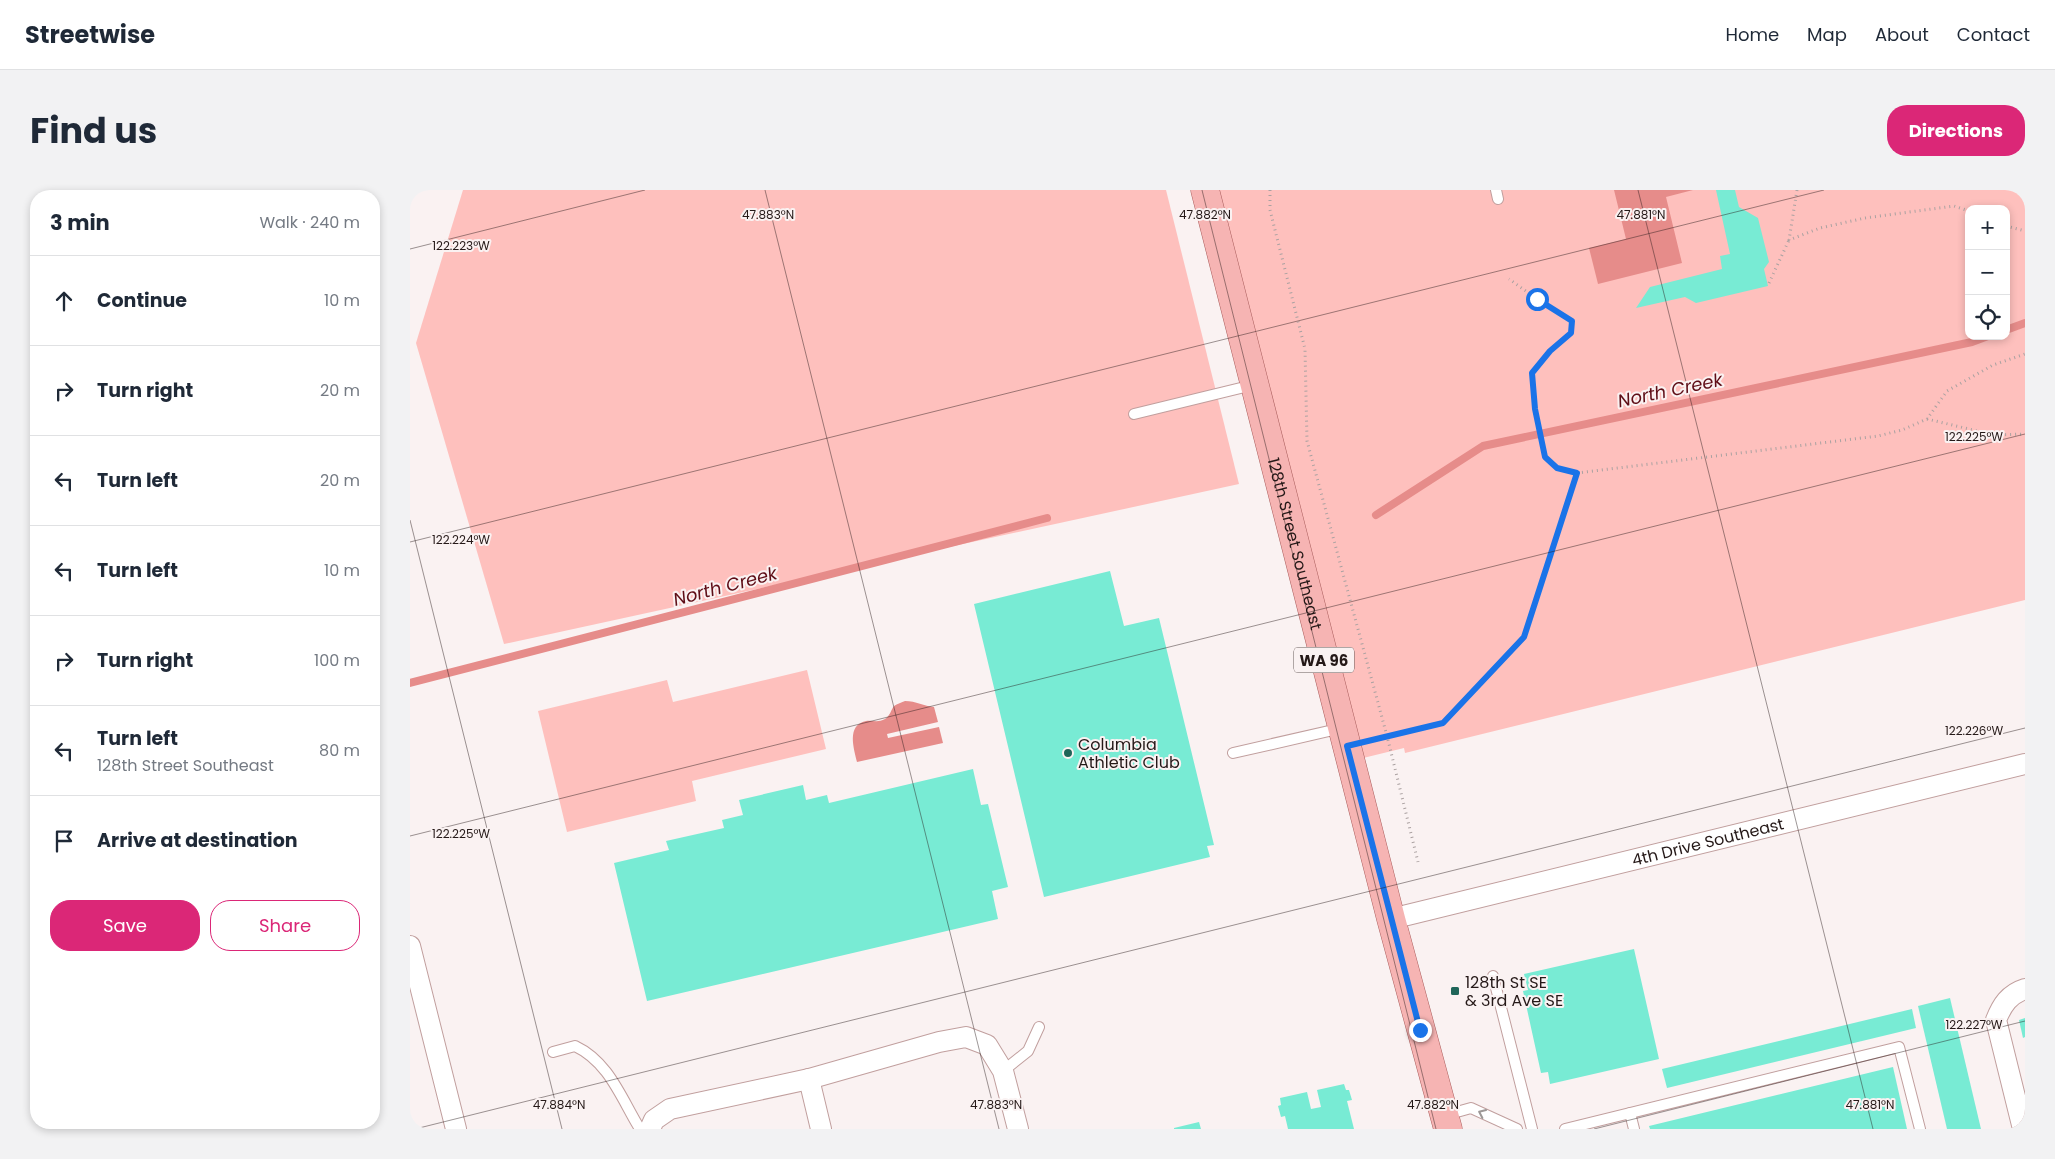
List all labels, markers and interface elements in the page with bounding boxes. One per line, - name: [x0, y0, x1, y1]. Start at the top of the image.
- text: Streetwise: [25, 18, 155, 51]
- text: Home: [1725, 22, 1779, 47]
- text: Map: [1807, 22, 1847, 47]
- text: About: [1875, 22, 1929, 47]
- text: Contact: [1957, 22, 2030, 47]
- button: Directions: [1887, 105, 2025, 156]
- text: Find us: [30, 106, 157, 155]
- map controls: [1965, 205, 2010, 340]
- button: +: [1965, 205, 2010, 250]
- text: 47.883°N: [742, 206, 794, 223]
- text: 47.882°N: [1179, 206, 1231, 223]
- text: 47.881°N: [1617, 206, 1665, 223]
- text: 3 min: [50, 208, 110, 237]
- text: Walk · 240 m: [259, 211, 360, 234]
- text: 122.223°W: [432, 237, 490, 254]
- button: −: [1965, 250, 2010, 295]
- icon: ahead: [50, 287, 78, 315]
- text: Continue: [97, 287, 187, 314]
- route start: [1526, 288, 1549, 311]
- text: 10 m: [324, 289, 360, 312]
- button: locate: [1965, 295, 2010, 340]
- water label: North Creek: [1615, 367, 1725, 413]
- icon: right: [50, 377, 78, 405]
- text: Turn right: [97, 377, 193, 404]
- text: 20 m: [320, 379, 360, 402]
- text: 122.225°W: [1945, 428, 2003, 445]
- street label: 128th Street Southeast: [1262, 455, 1328, 632]
- icon: left: [50, 467, 78, 495]
- text: Turn left: [97, 467, 178, 494]
- text: 20 m: [320, 469, 360, 492]
- text: 122.224°W: [432, 531, 490, 548]
- icon: left: [50, 557, 78, 585]
- text: Turn left: [97, 557, 178, 584]
- text: 10 m: [324, 559, 360, 582]
- water label: North Creek: [670, 560, 780, 612]
- icon: right: [50, 647, 78, 675]
- text: Turn right: [97, 647, 193, 674]
- road number: WA 96: [1294, 648, 1354, 672]
- text: 100 m: [314, 649, 360, 672]
- text: 122.226°W: [1945, 722, 2003, 739]
- text: Turn left: [97, 725, 178, 752]
- place label: Columbia Athletic Club: [1078, 733, 1180, 774]
- icon: left: [50, 737, 78, 765]
- text: 80 m: [319, 739, 360, 762]
- marker: Columbia Athletic Club: [1062, 747, 1074, 759]
- text: 128th Street Southeast: [97, 754, 274, 777]
- street label: 4th Drive Southeast: [1629, 812, 1786, 871]
- text: 122.225°W: [432, 825, 490, 842]
- icon: arrive: [50, 827, 78, 855]
- text: Arrive at destination: [97, 827, 298, 854]
- button: Save: [50, 900, 200, 951]
- button: Share: [210, 900, 360, 951]
- place label: 128th St SE & 3rd Ave SE: [1465, 971, 1563, 1012]
- marker: 128th St SE & 3rd Ave SE: [1449, 985, 1461, 997]
- text: 122.227°W: [1945, 1016, 2003, 1033]
- route end: [1409, 1019, 1432, 1042]
- text: 47.884°N: [533, 1096, 585, 1113]
- text: 47.883°N: [970, 1096, 1022, 1113]
- text: 47.882°N: [1407, 1096, 1459, 1113]
- text: 47.881°N: [1846, 1096, 1894, 1113]
- one-way arrow: [1478, 1108, 1487, 1119]

